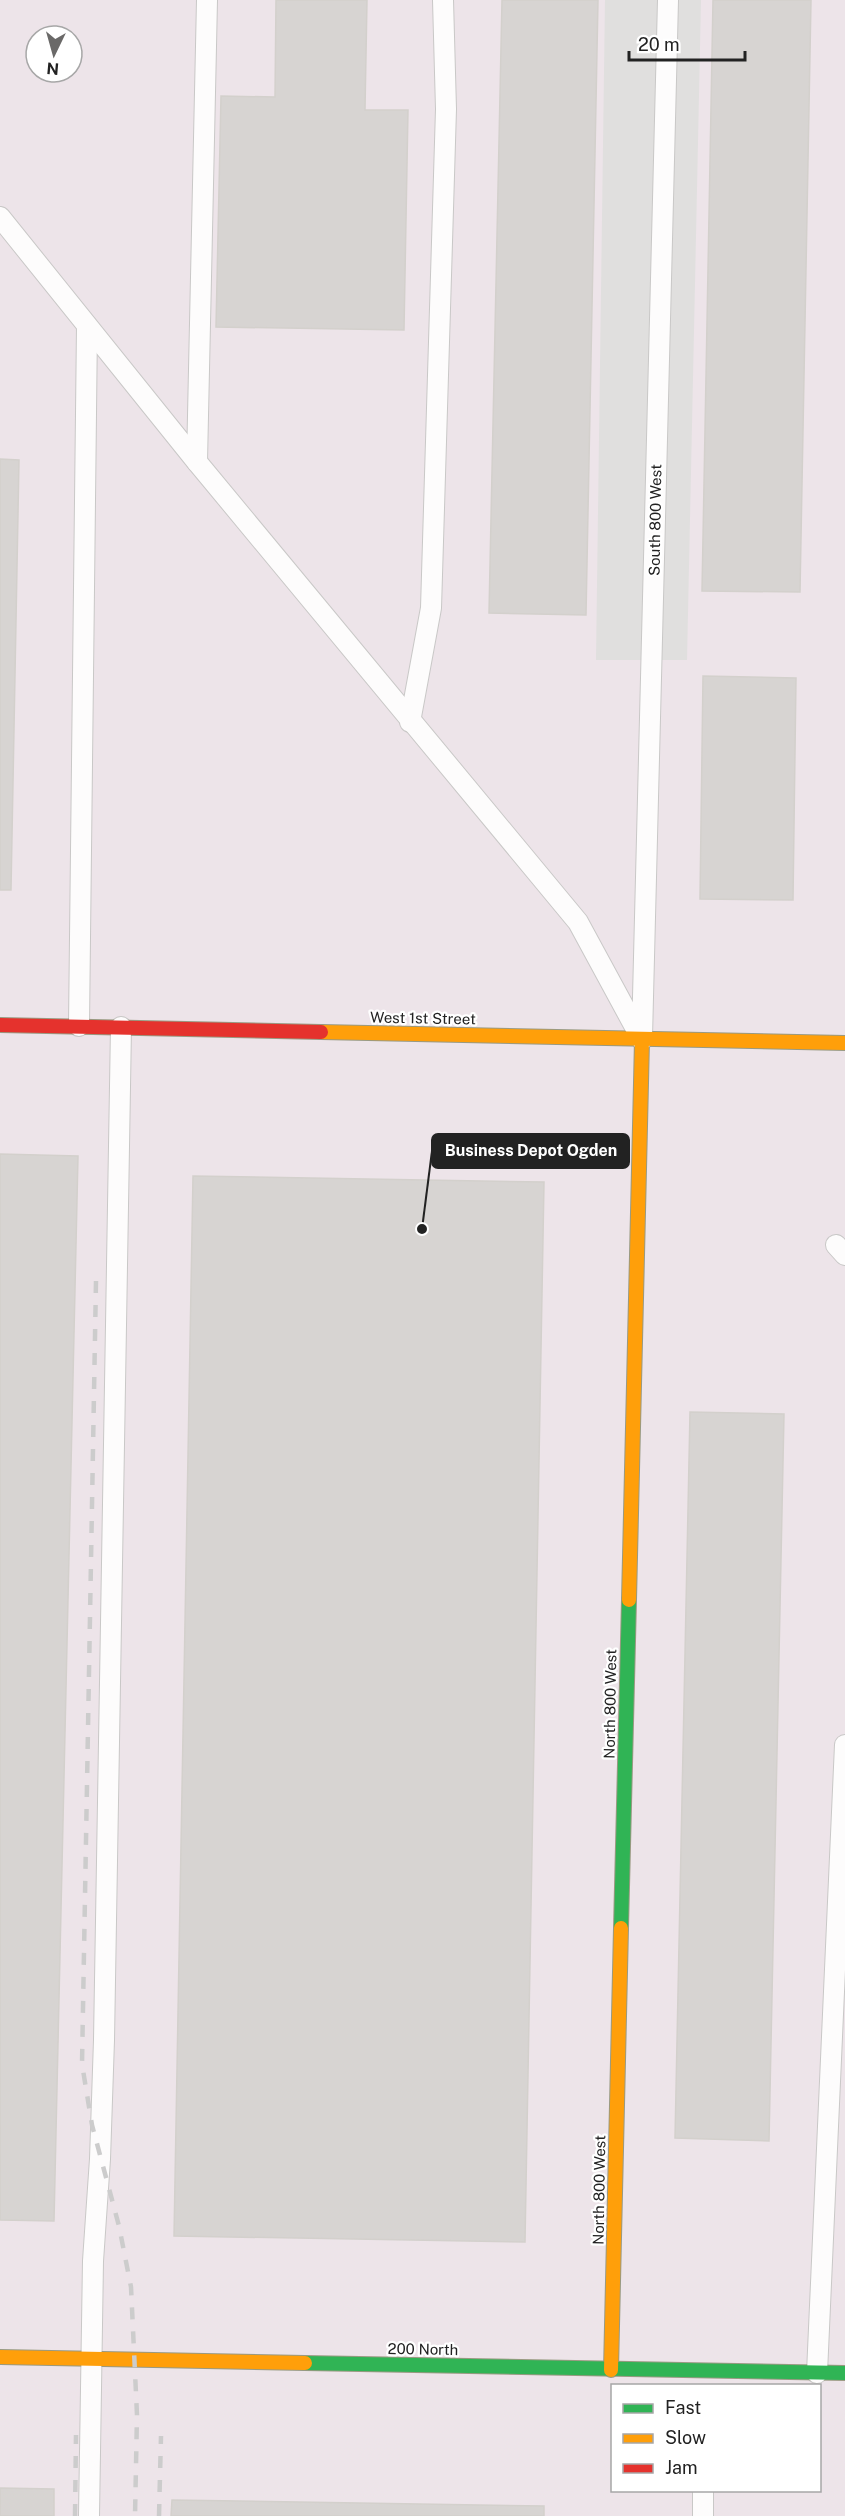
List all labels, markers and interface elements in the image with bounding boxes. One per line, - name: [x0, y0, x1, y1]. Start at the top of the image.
- north arrow: [24, 24, 84, 84]
- scale bar: [629, 24, 744, 62]
- text: 20 m: [638, 34, 680, 55]
- text: N: [46, 58, 60, 78]
- street label: South 800 West: [646, 464, 664, 576]
- street label: West 1st Street: [370, 1009, 476, 1027]
- callout: Business Depot Ogden: [432, 1134, 629, 1168]
- text: Business Depot Ogden: [445, 1141, 617, 1160]
- street label: North 800 West: [601, 1649, 619, 1759]
- street label: North 800 West: [590, 2135, 608, 2245]
- street label: 200 North: [388, 2340, 458, 2358]
- legend: [611, 2384, 821, 2492]
- text: Fast: [665, 2397, 701, 2418]
- text: Slow: [665, 2427, 706, 2448]
- text: Jam: [665, 2457, 698, 2478]

